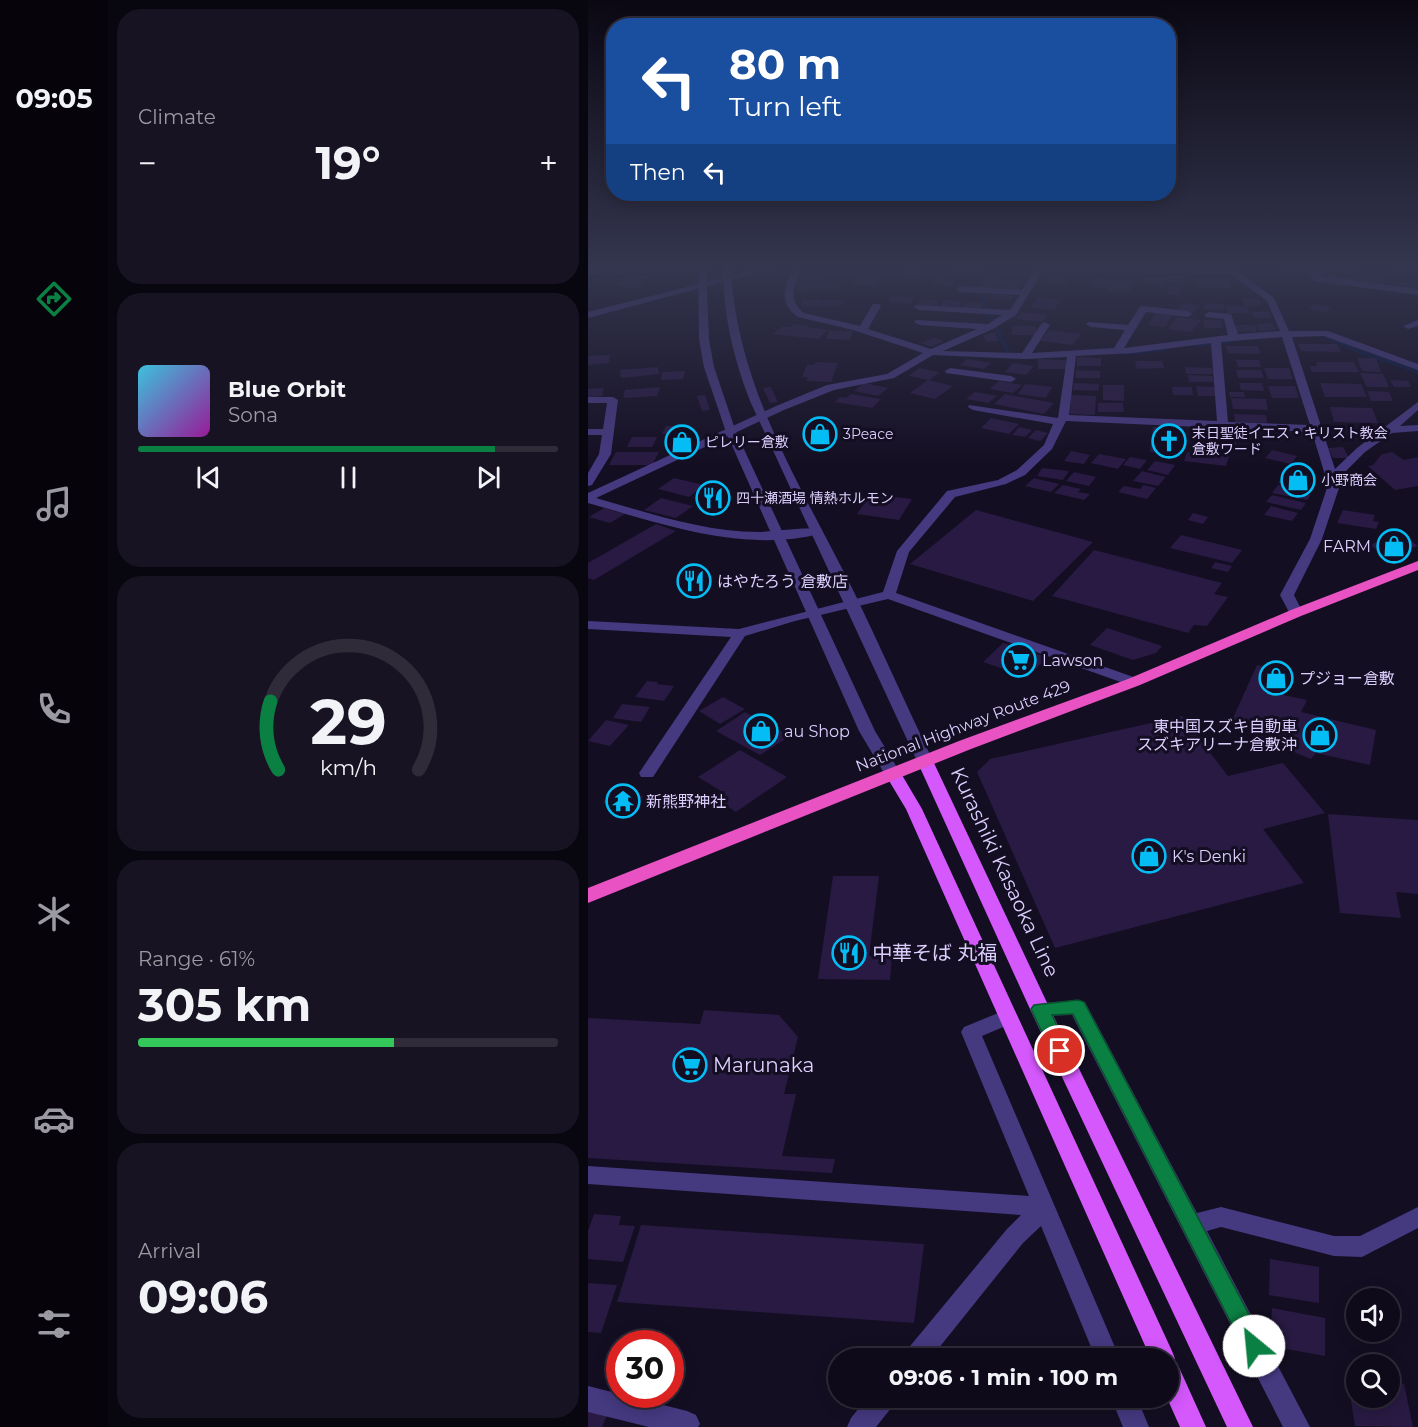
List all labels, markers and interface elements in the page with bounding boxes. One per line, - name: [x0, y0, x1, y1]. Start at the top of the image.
- text: 80 m: [729, 38, 841, 90]
- icon: left: [630, 42, 708, 120]
- text: 09:05: [15, 82, 93, 115]
- text: Turn left: [729, 90, 842, 123]
- text: Climate: [138, 105, 216, 129]
- text: 19°: [315, 135, 381, 190]
- text: −: [138, 143, 157, 183]
- text: +: [539, 143, 558, 183]
- icon: left: [698, 156, 731, 189]
- text: Then: [630, 159, 686, 186]
- icon: directions: [33, 278, 75, 320]
- text: Blue Orbit: [228, 376, 346, 403]
- text: Sona: [228, 403, 278, 427]
- shop icon: 3Peace: [802, 416, 838, 452]
- church icon: 末日聖徒イエス・キリスト教会 倉敷ワード: [1151, 423, 1187, 459]
- shop icon: ピレリー倉敷: [664, 424, 700, 460]
- place label: 末日聖徒イエス・キリスト教会 倉敷ワード: [1192, 424, 1388, 458]
- place label: 3Peace: [843, 425, 894, 443]
- place label: ピレリー倉敷: [705, 433, 789, 451]
- icon: previous: [192, 461, 225, 494]
- icon: pause: [332, 461, 365, 494]
- icon: next: [472, 461, 505, 494]
- shop icon: 小野商会: [1280, 462, 1316, 498]
- place label: 小野商会: [1321, 471, 1377, 489]
- restaurant icon: 四十瀬酒場 情熱ホルモン: [695, 480, 731, 516]
- icon: music: [33, 483, 75, 525]
- place label: 四十瀬酒場 情熱ホルモン: [736, 489, 894, 507]
- shop icon: FARM: [1376, 528, 1412, 564]
- place label: FARM: [1323, 537, 1371, 556]
- restaurant icon: はやたろう 倉敷店: [676, 563, 712, 599]
- place label: はやたろう 倉敷店: [717, 572, 848, 591]
- supermarket icon: Lawson: [1001, 642, 1037, 678]
- place label: Lawson: [1042, 651, 1103, 670]
- shop icon: プジョー倉敷: [1258, 660, 1294, 696]
- place label: プジョー倉敷: [1299, 669, 1395, 688]
- street label: National Highway Route 429: [853, 676, 1073, 776]
- text: 29: [310, 685, 386, 761]
- icon: phone: [33, 688, 75, 730]
- shop icon: au Shop: [743, 713, 779, 749]
- place label: 東中国スズキ自動車 スズキアリーナ倉敷沖: [1137, 717, 1297, 754]
- shop icon: 東中国スズキ自動車 スズキアリーナ倉敷沖: [1302, 717, 1338, 753]
- place label: au Shop: [784, 722, 850, 741]
- text: km/h: [319, 755, 377, 781]
- street label: Kurashiki Kasaoka Line: [946, 763, 1064, 981]
- temple icon: 新熊野神社: [605, 783, 641, 819]
- place label: 新熊野神社: [646, 792, 726, 811]
- shop icon: K's Denki: [1131, 838, 1167, 874]
- place label: K's Denki: [1172, 847, 1246, 866]
- icon: climate: [33, 893, 75, 935]
- restaurant icon: 中華そば 丸福: [831, 935, 867, 971]
- place label: 中華そば 丸福: [872, 941, 997, 965]
- text: Range · 61%: [138, 947, 255, 971]
- text: 305 km: [138, 977, 311, 1032]
- pin: [1034, 1025, 1085, 1076]
- icon: arrive: [1043, 1034, 1076, 1067]
- supermarket icon: Marunaka: [672, 1047, 708, 1083]
- place label: Marunaka: [713, 1053, 814, 1077]
- icon: car: [33, 1098, 75, 1140]
- text: Arrival: [138, 1239, 201, 1263]
- text: 09:06: [138, 1269, 268, 1324]
- map controls: [1346, 1288, 1400, 1408]
- button: sound: [1346, 1288, 1400, 1342]
- icon: filters: [33, 1303, 75, 1345]
- position arrow: [1222, 1314, 1286, 1378]
- speed limit sign: 30: [606, 1330, 684, 1408]
- button: search: [1346, 1354, 1400, 1408]
- text: 09:06 · 1 min · 100 m: [889, 1364, 1118, 1391]

